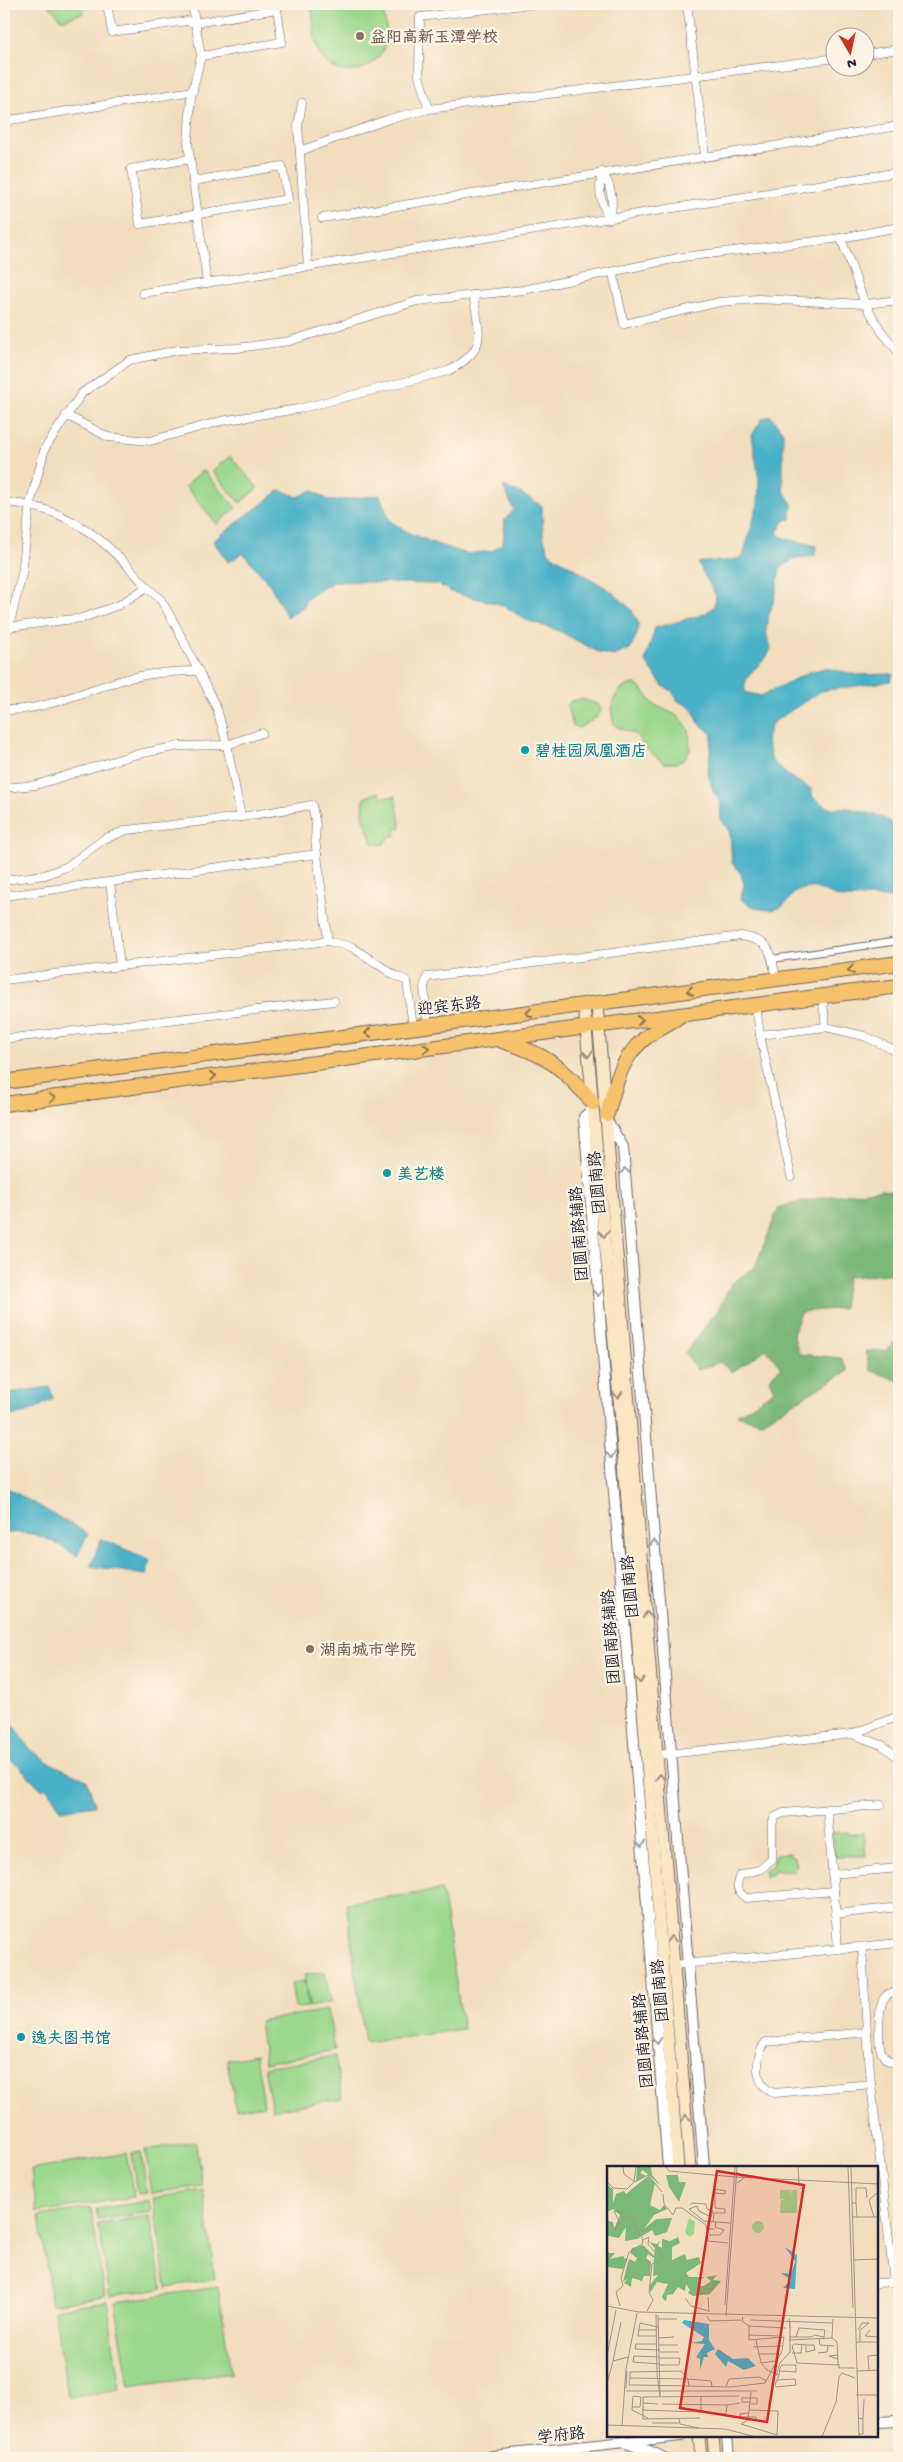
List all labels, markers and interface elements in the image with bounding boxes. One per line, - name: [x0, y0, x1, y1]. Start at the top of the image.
- place label: 益阳高新玉潭学校: [370, 28, 498, 49]
- north arrow: [826, 28, 876, 78]
- marker: 益阳高新玉潭学校: [354, 30, 366, 42]
- text: N: [846, 53, 857, 71]
- place label: 碧桂园凤凰酒店: [535, 742, 647, 763]
- marker: 碧桂园凤凰酒店: [519, 744, 531, 756]
- one-way arrow: [847, 964, 855, 974]
- one-way arrow: [686, 985, 694, 996]
- street label: 迎宾东路: [416, 993, 482, 1022]
- one-way arrow: [524, 1007, 532, 1018]
- one-way arrow: [635, 1016, 644, 1026]
- one-way arrow: [363, 1027, 371, 1038]
- one-way arrow: [422, 1044, 431, 1054]
- one-way arrow: [583, 1051, 594, 1059]
- one-way arrow: [209, 1072, 218, 1082]
- one-way arrow: [48, 1093, 56, 1104]
- street label: 团圆南路: [585, 1150, 612, 1216]
- place label: 美艺楼: [397, 1165, 445, 1186]
- marker: 美艺楼: [381, 1167, 393, 1179]
- one-way arrow: [620, 1167, 631, 1175]
- street label: 团圆南路辅路: [567, 1185, 594, 1282]
- one-way arrow: [598, 1230, 609, 1238]
- one-way arrow: [592, 1290, 603, 1298]
- one-way arrow: [613, 1392, 624, 1400]
- one-way arrow: [605, 1452, 616, 1460]
- one-way arrow: [649, 1538, 660, 1546]
- street label: 团圆南路: [618, 1554, 645, 1620]
- street label: 团圆南路辅路: [599, 1588, 626, 1685]
- one-way arrow: [642, 1611, 653, 1619]
- place label: 湖南城市学院: [320, 1641, 416, 1662]
- marker: 湖南城市学院: [304, 1643, 316, 1655]
- one-way arrow: [634, 1676, 645, 1684]
- one-way arrow: [655, 1773, 666, 1781]
- one-way arrow: [636, 1840, 647, 1848]
- one-way arrow: [666, 1935, 677, 1943]
- street label: 团圆南路: [648, 1958, 675, 2024]
- street label: 团圆南路辅路: [630, 1992, 659, 2090]
- place label: 逸夫图书馆: [31, 2029, 111, 2050]
- marker: 逸夫图书馆: [15, 2031, 27, 2043]
- one-way arrow: [652, 2037, 663, 2045]
- one-way arrow: [681, 2114, 692, 2122]
- inset map: [607, 2166, 878, 2437]
- street label: 学府路: [536, 2424, 586, 2449]

